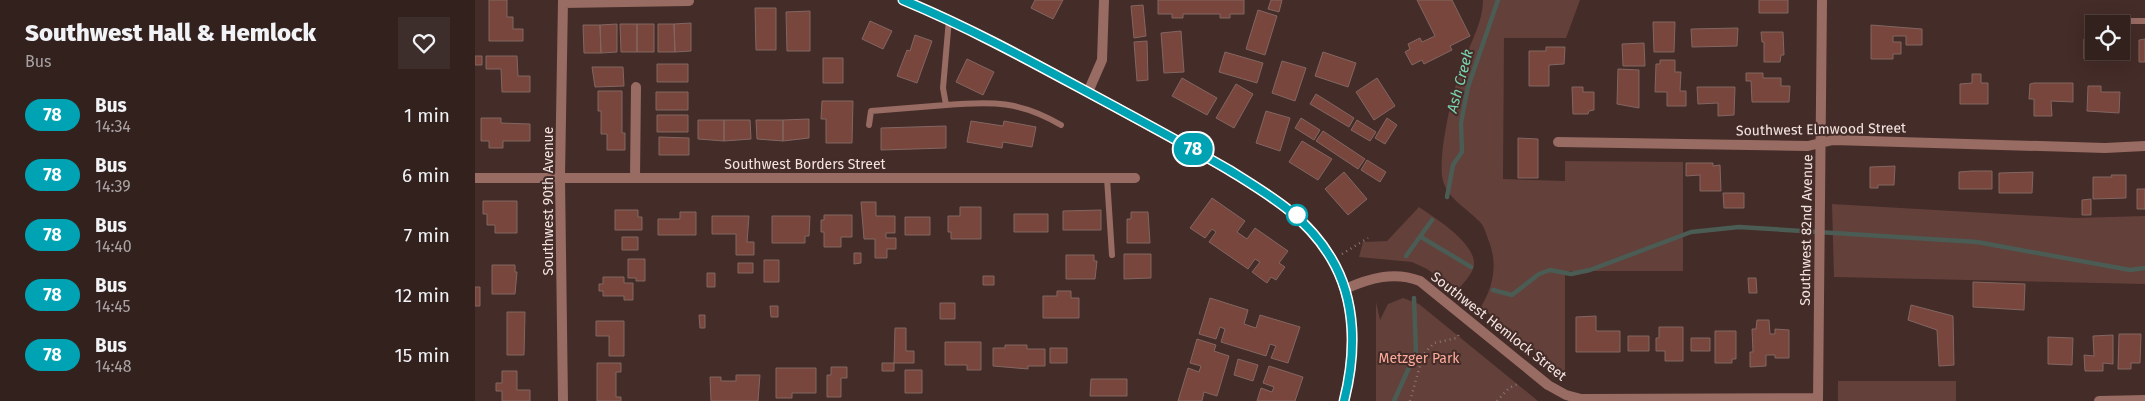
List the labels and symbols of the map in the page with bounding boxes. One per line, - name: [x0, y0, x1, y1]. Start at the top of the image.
- water label: Ash Creek: [1443, 47, 1477, 116]
- street label: Southwest Elmwood Street: [1736, 120, 1907, 139]
- street label: Southwest 90th Avenue: [540, 127, 557, 275]
- line badge: 78: [1171, 133, 1215, 165]
- street label: Southwest 82nd Avenue: [1797, 154, 1816, 306]
- street label: Southwest Borders Street: [724, 156, 887, 173]
- unlabelled marker: [1286, 204, 1308, 226]
- street label: Southwest Hemlock Street: [1428, 268, 1571, 385]
- park label: Metzger Park: [1379, 350, 1460, 367]

